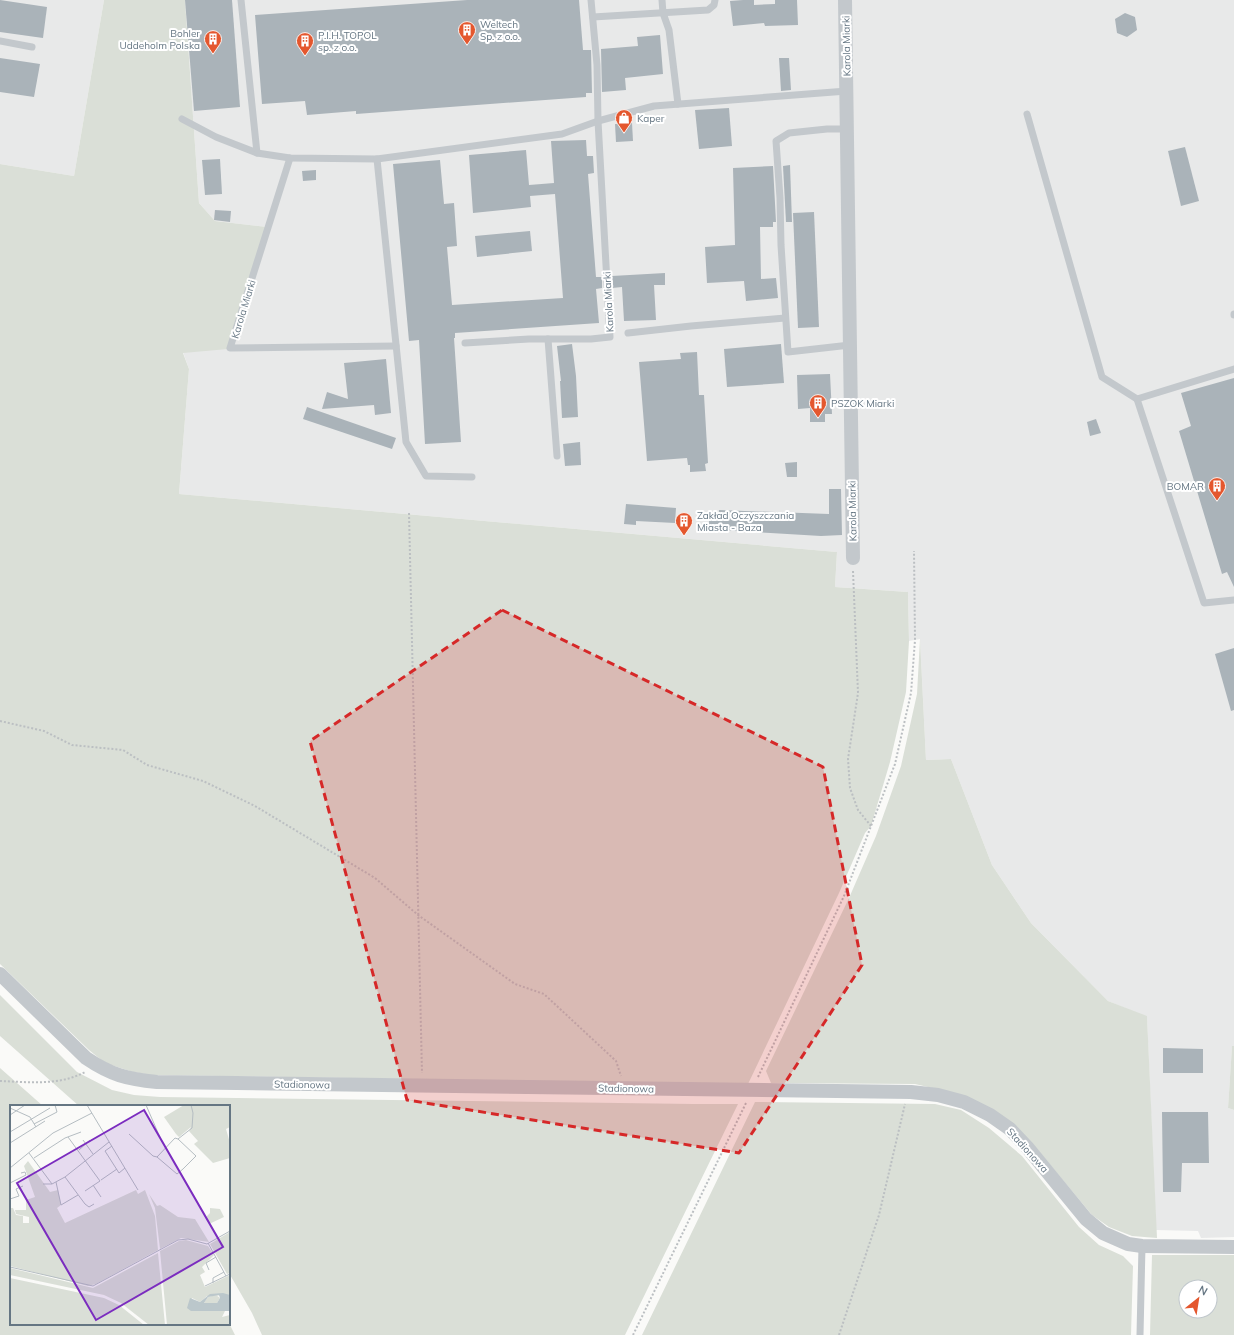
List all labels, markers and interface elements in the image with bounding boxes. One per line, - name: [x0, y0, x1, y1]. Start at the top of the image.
- street label: Karola Miarki: [839, 16, 854, 76]
- place label: Weltech Sp. z o.o.: [480, 18, 520, 43]
- building icon: Weltech Sp. z o.o.: [457, 20, 477, 45]
- place label: Bohler Uddeholm Polska: [119, 27, 200, 52]
- building icon: Bohler Uddeholm Polska: [203, 29, 223, 54]
- place label: P.I.H. TOPOL sp. z o.o.: [318, 29, 377, 54]
- building icon: P.I.H. TOPOL sp. z o.o.: [295, 31, 315, 56]
- shop icon: Kaper: [614, 108, 634, 133]
- place label: Kaper: [637, 112, 665, 125]
- street label: Karola Miarki: [600, 271, 617, 333]
- street label: Karola Miarki: [228, 278, 259, 340]
- building icon: PSZOK Miarki: [808, 393, 828, 418]
- place label: PSZOK Miarki: [831, 397, 894, 410]
- building icon: BOMAR: [1207, 476, 1227, 501]
- place label: BOMAR: [1167, 480, 1204, 493]
- street label: Karola Miarki: [845, 481, 860, 541]
- place label: Zakład Oczyszczania Miasta - Baza: [697, 509, 794, 534]
- building icon: Zakład Oczyszczania Miasta - Baza: [674, 511, 694, 536]
- street label: Stadionowa: [274, 1078, 330, 1091]
- street label: Stadionowa: [598, 1082, 654, 1095]
- inset map: [10, 1105, 230, 1325]
- street label: Stadionowa: [1004, 1125, 1051, 1175]
- north arrow: [1178, 1279, 1218, 1319]
- text: N: [1196, 1282, 1210, 1298]

